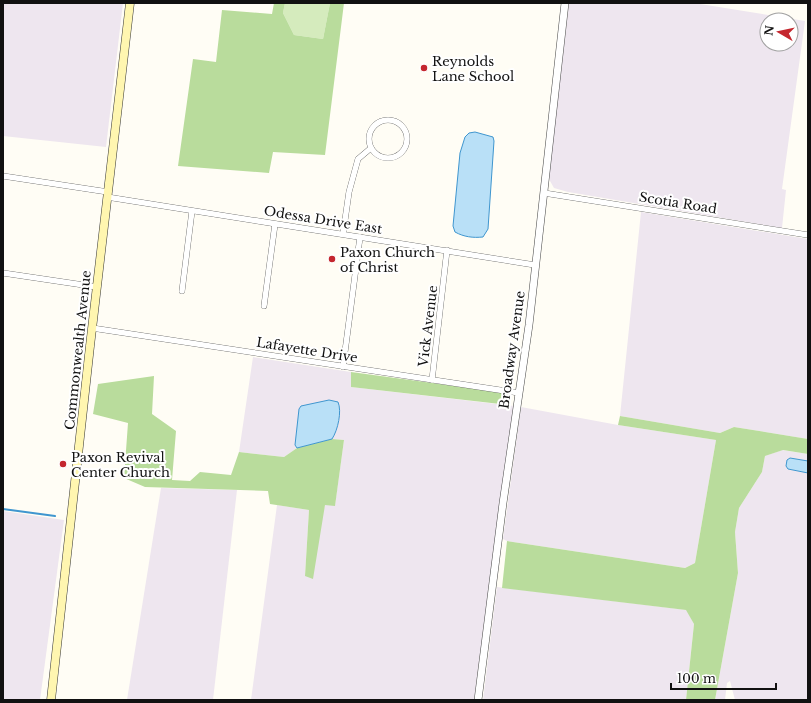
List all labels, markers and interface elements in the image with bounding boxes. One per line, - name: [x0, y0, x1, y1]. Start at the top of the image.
- north arrow: [759, 12, 799, 52]
- text: N: [761, 24, 777, 37]
- place label: Reynolds Lane School: [432, 53, 514, 85]
- marker: Reynolds Lane School: [419, 63, 429, 73]
- street label: Scotia Road: [638, 188, 718, 218]
- street label: Odessa Drive East: [263, 202, 383, 238]
- place label: Paxon Church of Christ: [340, 244, 435, 276]
- marker: Paxon Church of Christ: [327, 254, 337, 264]
- street label: Commonwealth Avenue: [61, 269, 95, 431]
- street label: Vick Avenue: [414, 284, 441, 369]
- street label: Broadway Avenue: [495, 290, 529, 410]
- street label: Lafayette Drive: [255, 334, 359, 366]
- place label: Paxon Revival Center Church: [71, 449, 170, 481]
- marker: Paxon Revival Center Church: [58, 459, 68, 469]
- scale bar: [671, 665, 776, 691]
- text: 100 m: [677, 671, 716, 686]

